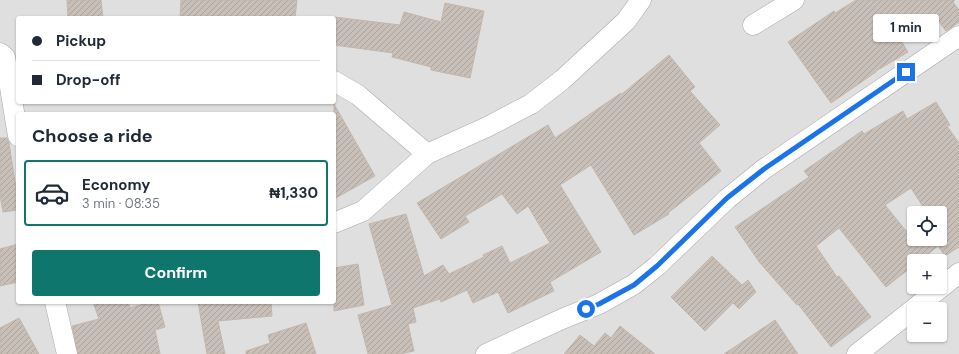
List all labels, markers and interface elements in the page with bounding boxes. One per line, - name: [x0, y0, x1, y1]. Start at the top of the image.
- callout: 1 min: [873, 14, 939, 42]
- text: 1 min: [890, 19, 922, 36]
- text: Pickup: [56, 31, 106, 51]
- route end: [897, 63, 915, 81]
- text: Drop-off: [56, 70, 121, 90]
- text: Choose a ride: [32, 124, 153, 148]
- icon: car: [34, 175, 70, 211]
- text: Economy: [82, 175, 150, 195]
- text: ₦1,330: [269, 183, 318, 203]
- text: 3 min · 08:35: [82, 195, 160, 212]
- map controls: [907, 206, 947, 342]
- button: locate: [907, 206, 947, 246]
- button: Confirm: [32, 250, 320, 296]
- button: +: [907, 254, 947, 294]
- route start: [577, 300, 595, 318]
- button: −: [907, 302, 947, 342]

